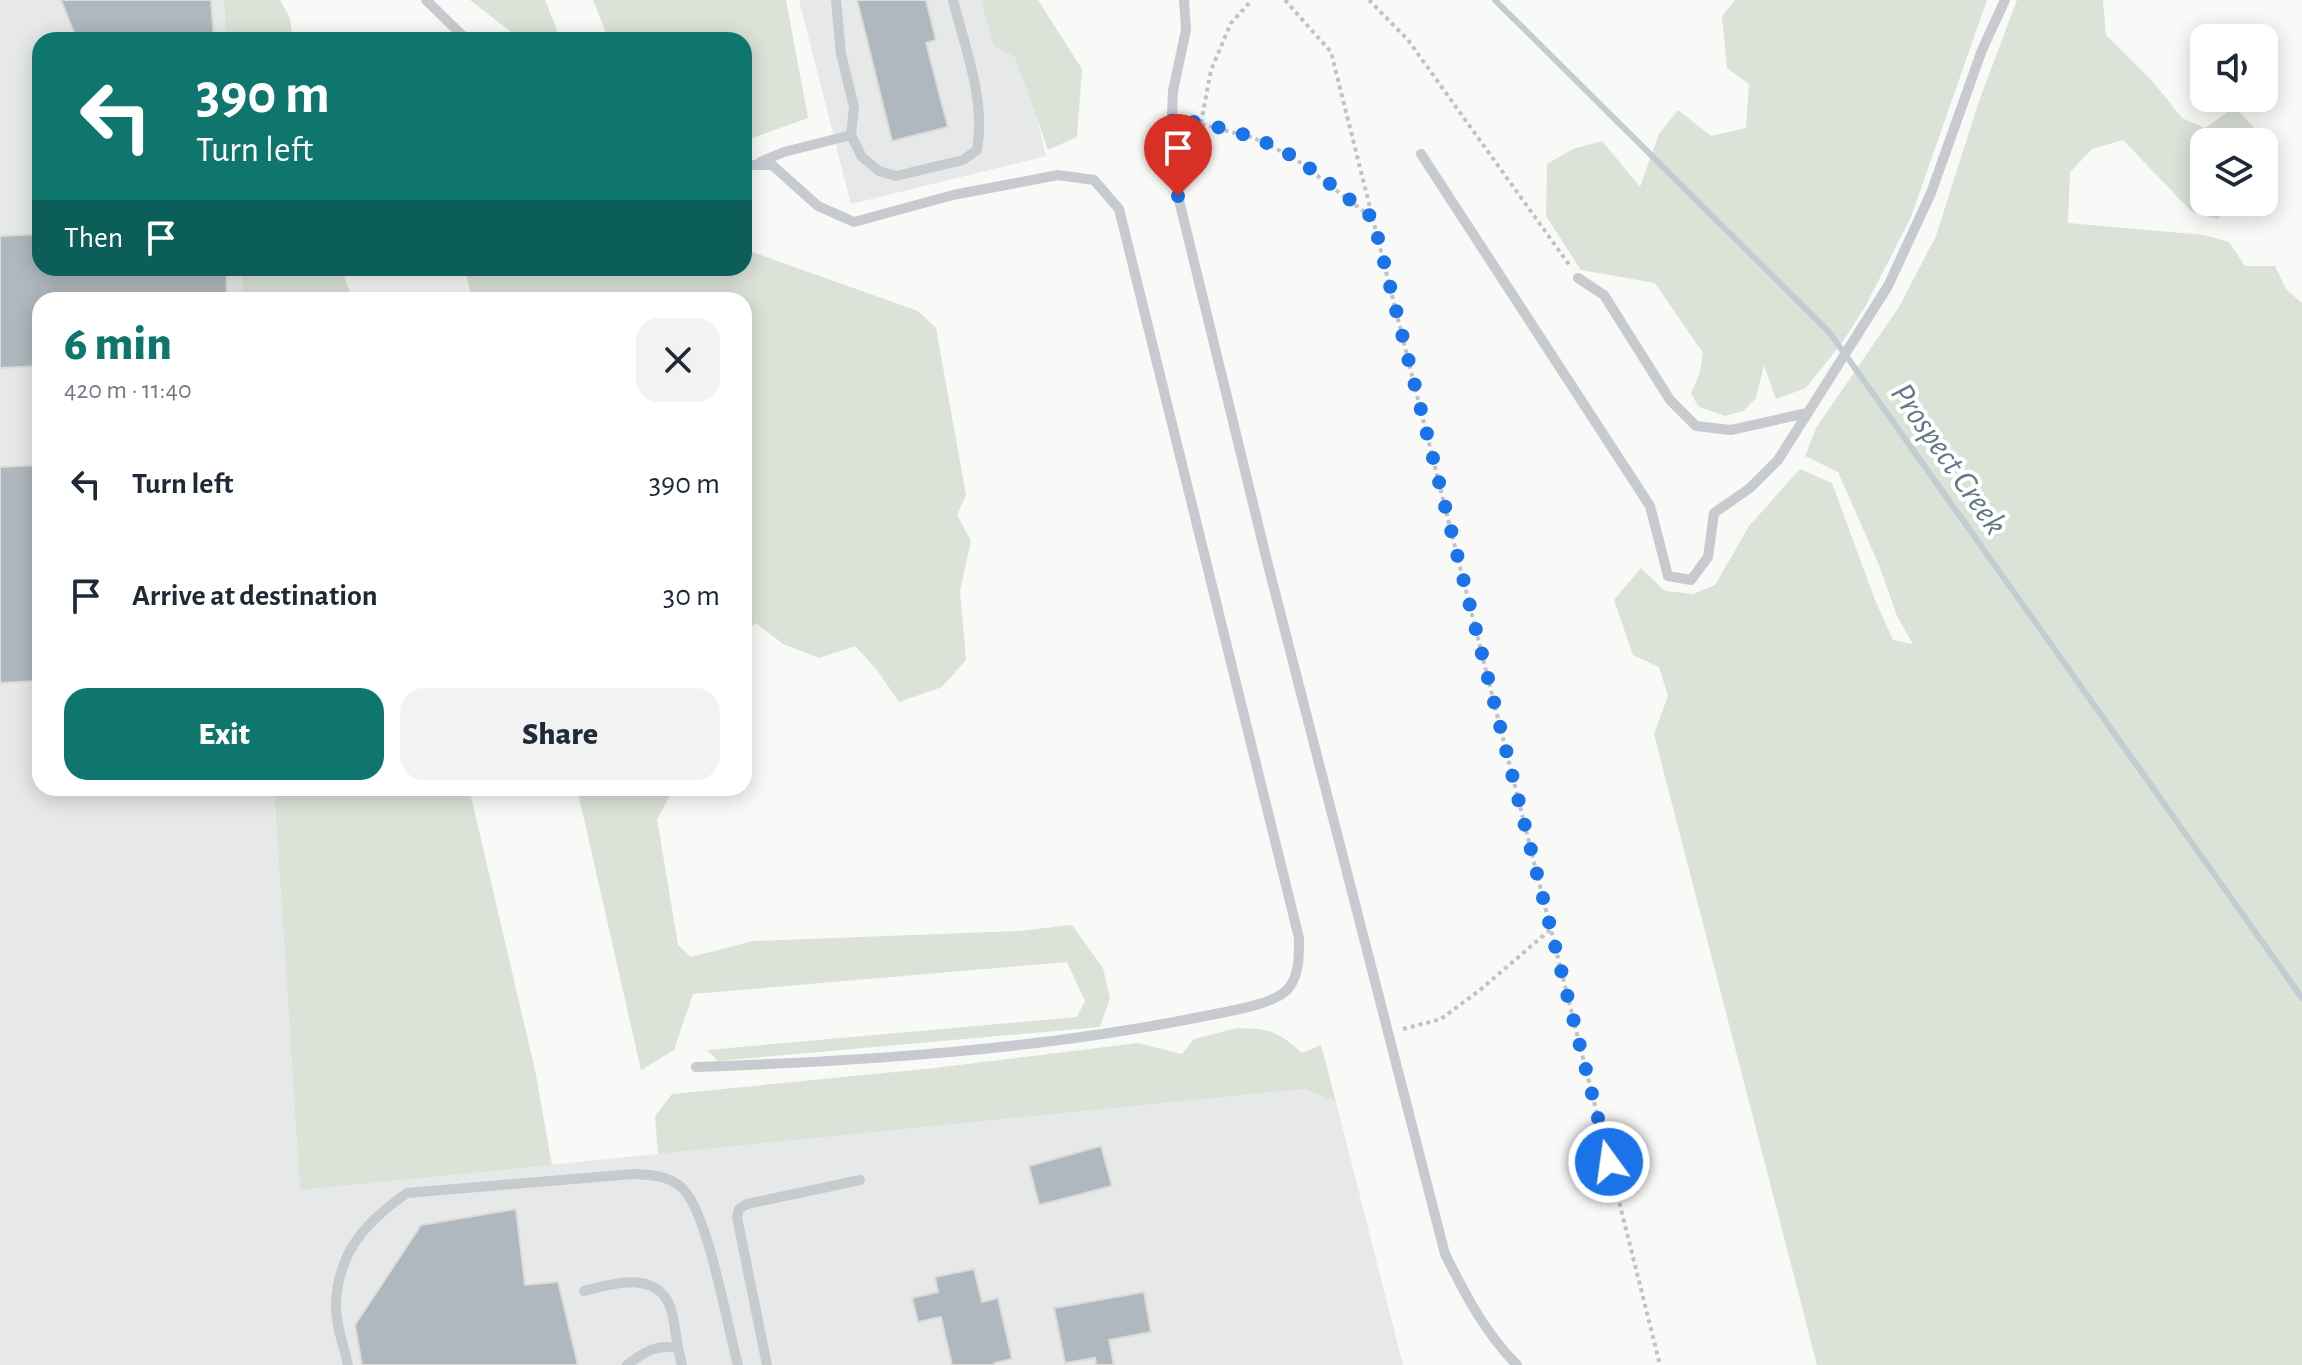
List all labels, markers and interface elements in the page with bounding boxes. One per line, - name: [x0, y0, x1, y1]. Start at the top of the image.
- map controls: [2190, 24, 2278, 216]
- button: sound: [2190, 24, 2278, 112]
- icon: left: [64, 64, 168, 168]
- text: 390 m: [196, 67, 330, 123]
- pin: [1144, 114, 1212, 196]
- icon: arrive: [1156, 126, 1200, 170]
- button: layers: [2190, 128, 2278, 216]
- text: Turn left: [196, 132, 313, 168]
- icon: arrive: [139, 216, 183, 260]
- text: Then: [64, 223, 123, 253]
- button: close: [636, 318, 720, 402]
- text: 6 min: [64, 321, 172, 369]
- text: 420 m · 11:40: [64, 377, 192, 403]
- water label: Prospect Creek: [1884, 377, 2013, 541]
- icon: left: [64, 462, 108, 506]
- text: Turn left: [132, 469, 233, 499]
- text: 390 m: [649, 469, 720, 499]
- icon: arrive: [64, 574, 108, 618]
- text: Arrive at destination: [132, 581, 378, 611]
- text: 30 m: [663, 581, 720, 611]
- button: Exit: [64, 688, 384, 780]
- button: Share: [400, 688, 720, 780]
- position arrow: [1567, 1120, 1651, 1204]

